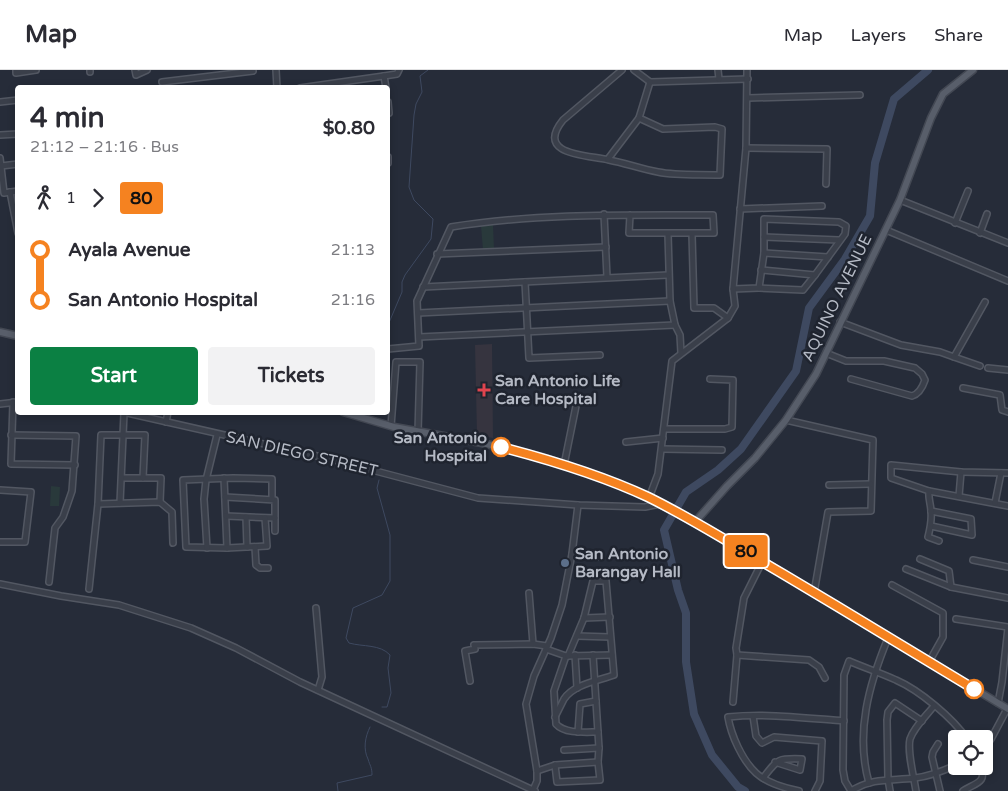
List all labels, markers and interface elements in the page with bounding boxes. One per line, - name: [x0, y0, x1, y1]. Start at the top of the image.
- text: Map: [25, 20, 77, 49]
- text: Map: [784, 24, 823, 46]
- text: Layers: [851, 24, 906, 46]
- text: Share: [934, 24, 983, 46]
- text: 4 min: [30, 101, 105, 135]
- text: $0.80: [323, 117, 375, 139]
- text: 21:12 – 21:16 · Bus: [30, 137, 179, 157]
- icon: walk: [30, 184, 58, 212]
- icon: forward: [84, 184, 112, 212]
- text: 80: [130, 187, 153, 209]
- text: 1: [66, 188, 76, 208]
- street label: AQUINO AVENUE: [798, 231, 876, 365]
- text: Ayala Avenue: [68, 239, 191, 261]
- text: 21:13: [331, 240, 375, 260]
- text: San Antonio Hospital: [68, 289, 258, 311]
- text: 21:16: [331, 290, 375, 310]
- button: Start: [30, 347, 198, 405]
- button: Tickets: [208, 347, 375, 405]
- place label: San Antonio Life Care Hospital: [495, 371, 620, 409]
- marker: San Antonio Life Care Hospital: [477, 383, 491, 397]
- street label: SAN DIEGO STREET: [224, 427, 380, 481]
- place label: San Antonio Hospital: [394, 428, 487, 466]
- marker: San Antonio Hospital: [491, 437, 511, 457]
- line badge: 80: [724, 535, 768, 567]
- text: 80: [735, 540, 757, 562]
- place label: San Antonio Barangay Hall: [575, 544, 681, 582]
- marker: San Antonio Barangay Hall: [559, 557, 571, 569]
- unlabelled marker: [964, 679, 984, 699]
- map controls: [948, 730, 993, 775]
- button: locate: [948, 730, 993, 775]

